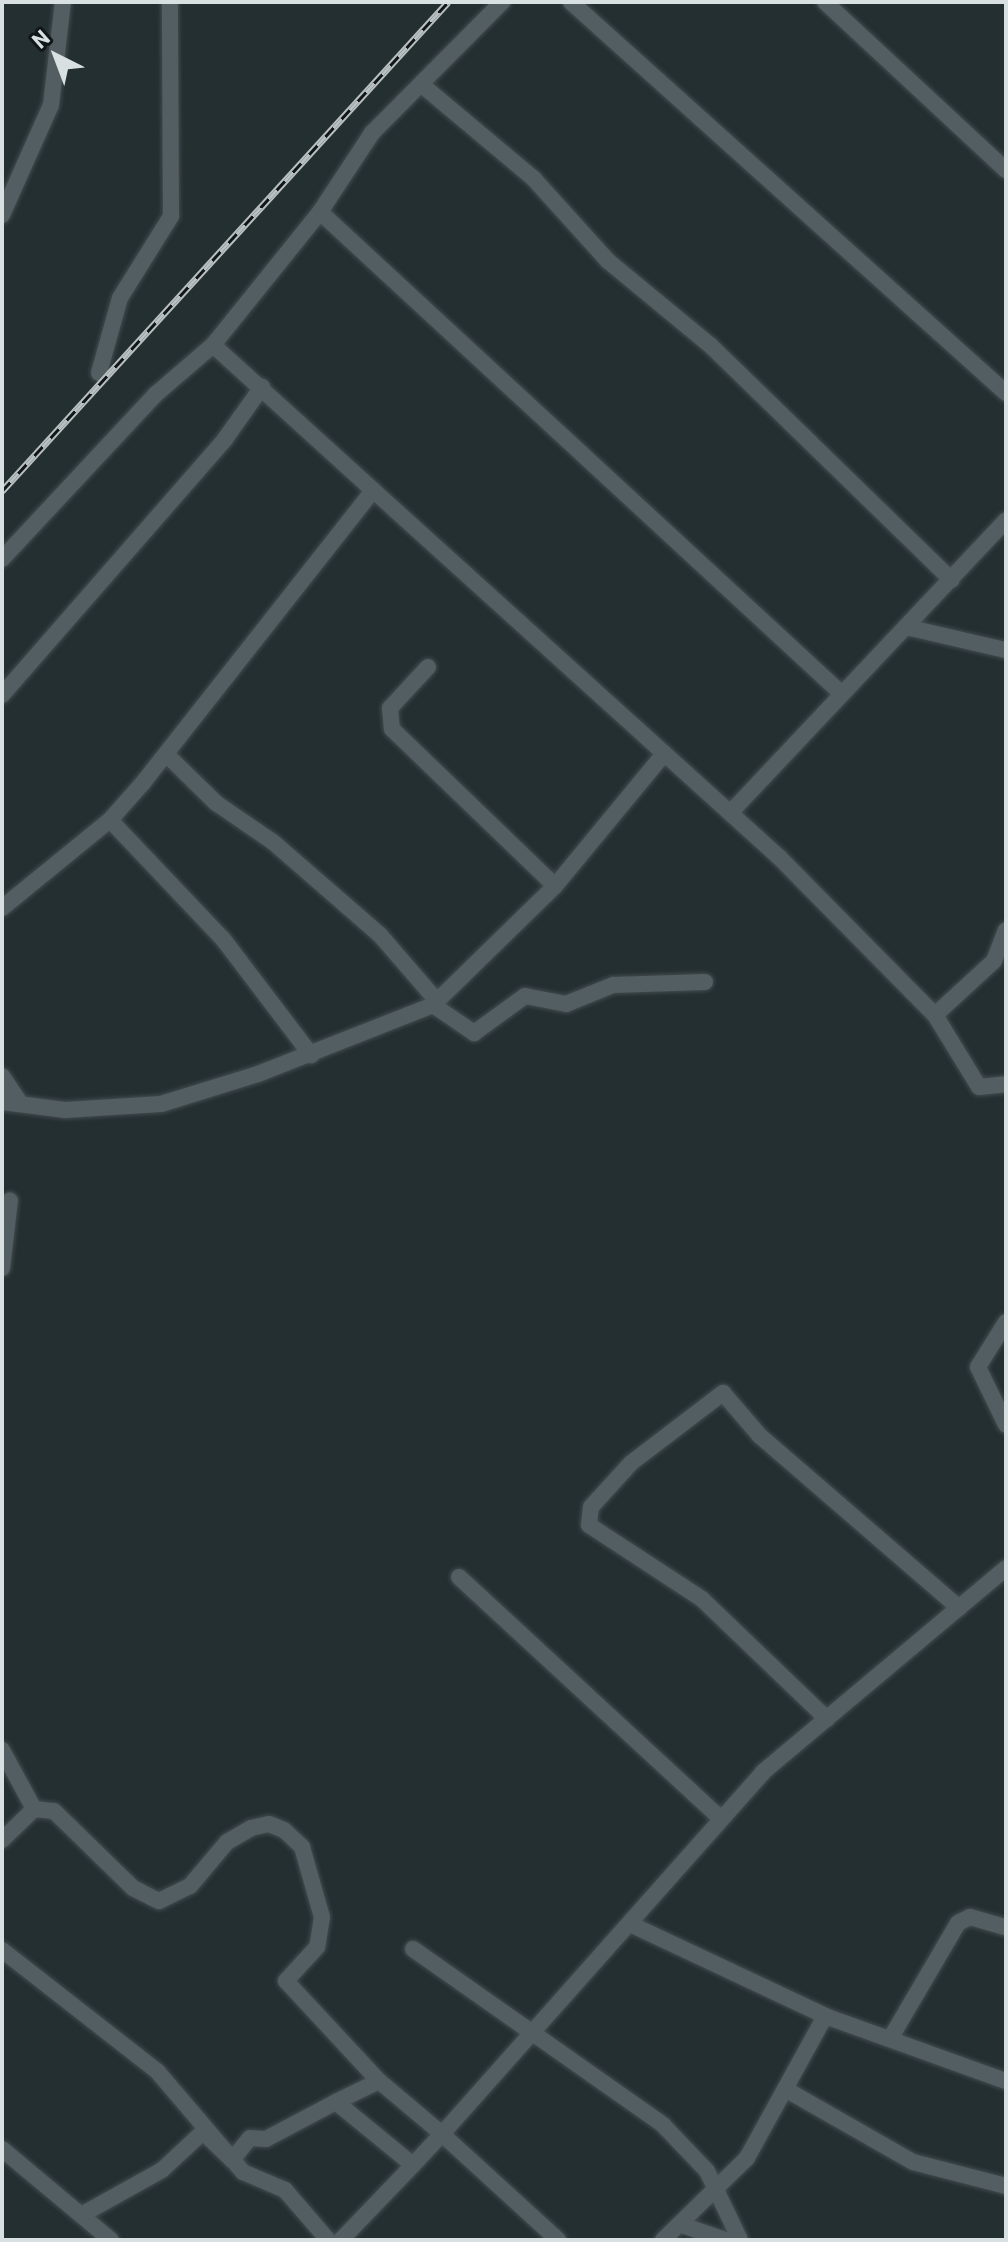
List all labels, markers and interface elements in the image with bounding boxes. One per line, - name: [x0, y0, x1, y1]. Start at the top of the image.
- north arrow: [16, 16, 96, 96]
- text: N: [26, 24, 54, 53]

